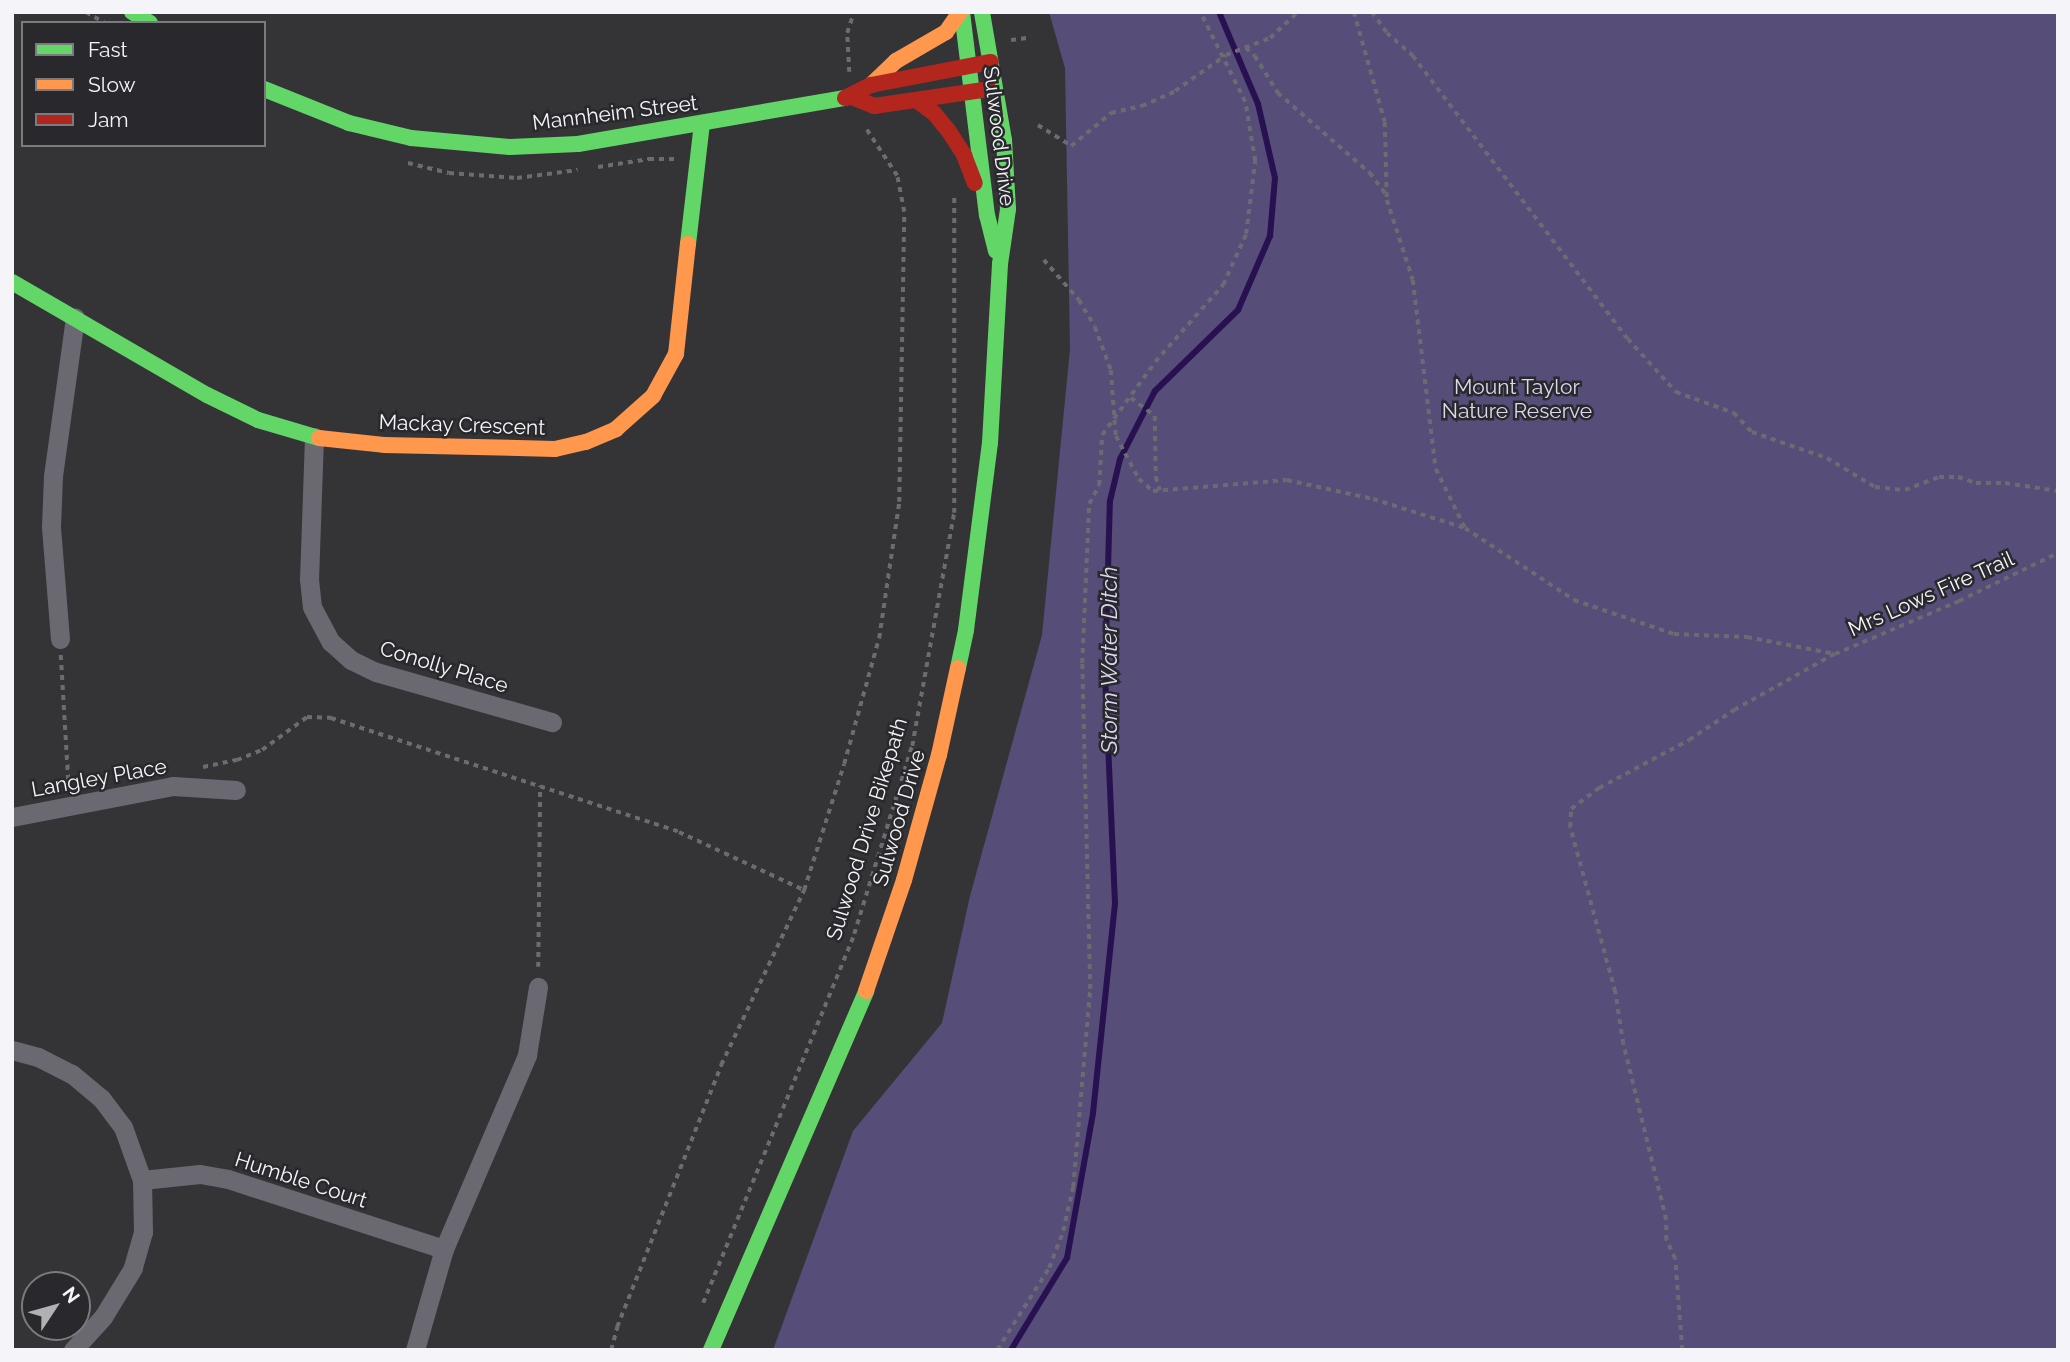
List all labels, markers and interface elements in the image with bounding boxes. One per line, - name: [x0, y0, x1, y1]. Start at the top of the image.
- legend: [21, 21, 266, 147]
- text: Fast: [88, 37, 128, 62]
- street label: Sulwood Drive: [978, 65, 1020, 207]
- text: Slow: [88, 72, 136, 97]
- street label: Mannheim Street: [531, 90, 699, 136]
- text: Jam: [88, 107, 129, 132]
- park label: Mount Taylor Nature Reserve: [1442, 374, 1592, 424]
- street label: Mackay Crescent: [378, 409, 546, 441]
- street label: Mrs Lows Fire Trail: [1844, 546, 2018, 642]
- water label: Storm Water Ditch: [1095, 566, 1123, 754]
- street label: Conolly Place: [377, 635, 511, 699]
- street label: Sulwood Drive Bikepath: [821, 715, 913, 943]
- street label: Sulwood Drive: [867, 747, 931, 889]
- street label: Langley Place: [29, 754, 169, 802]
- street label: Humble Court: [232, 1147, 370, 1213]
- north arrow: [21, 1271, 91, 1341]
- text: N: [58, 1283, 85, 1307]

